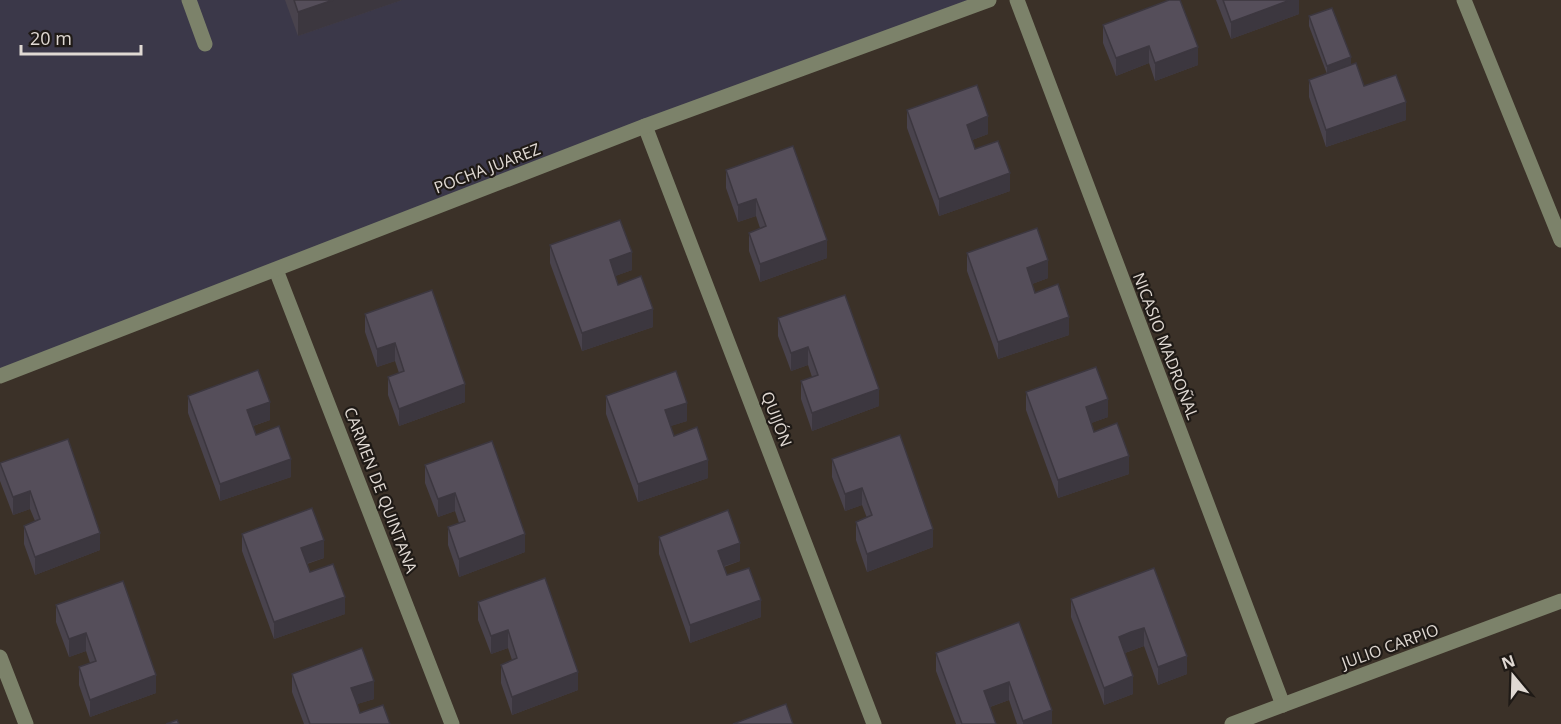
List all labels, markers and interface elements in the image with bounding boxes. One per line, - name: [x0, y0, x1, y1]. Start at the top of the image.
- scale bar: [21, 18, 141, 56]
- text: 20 m: [30, 26, 72, 50]
- street label: POCHA JUAREZ: [431, 138, 543, 198]
- street label: NICASIO MADROÑAL: [1128, 269, 1204, 423]
- street label: QUIJÓN: [756, 388, 798, 450]
- street label: CARMEN DE QUINTANA: [339, 404, 423, 577]
- street label: JULIO CARPIO: [1336, 618, 1442, 674]
- north arrow: [1483, 646, 1543, 706]
- text: N: [1498, 649, 1518, 674]

